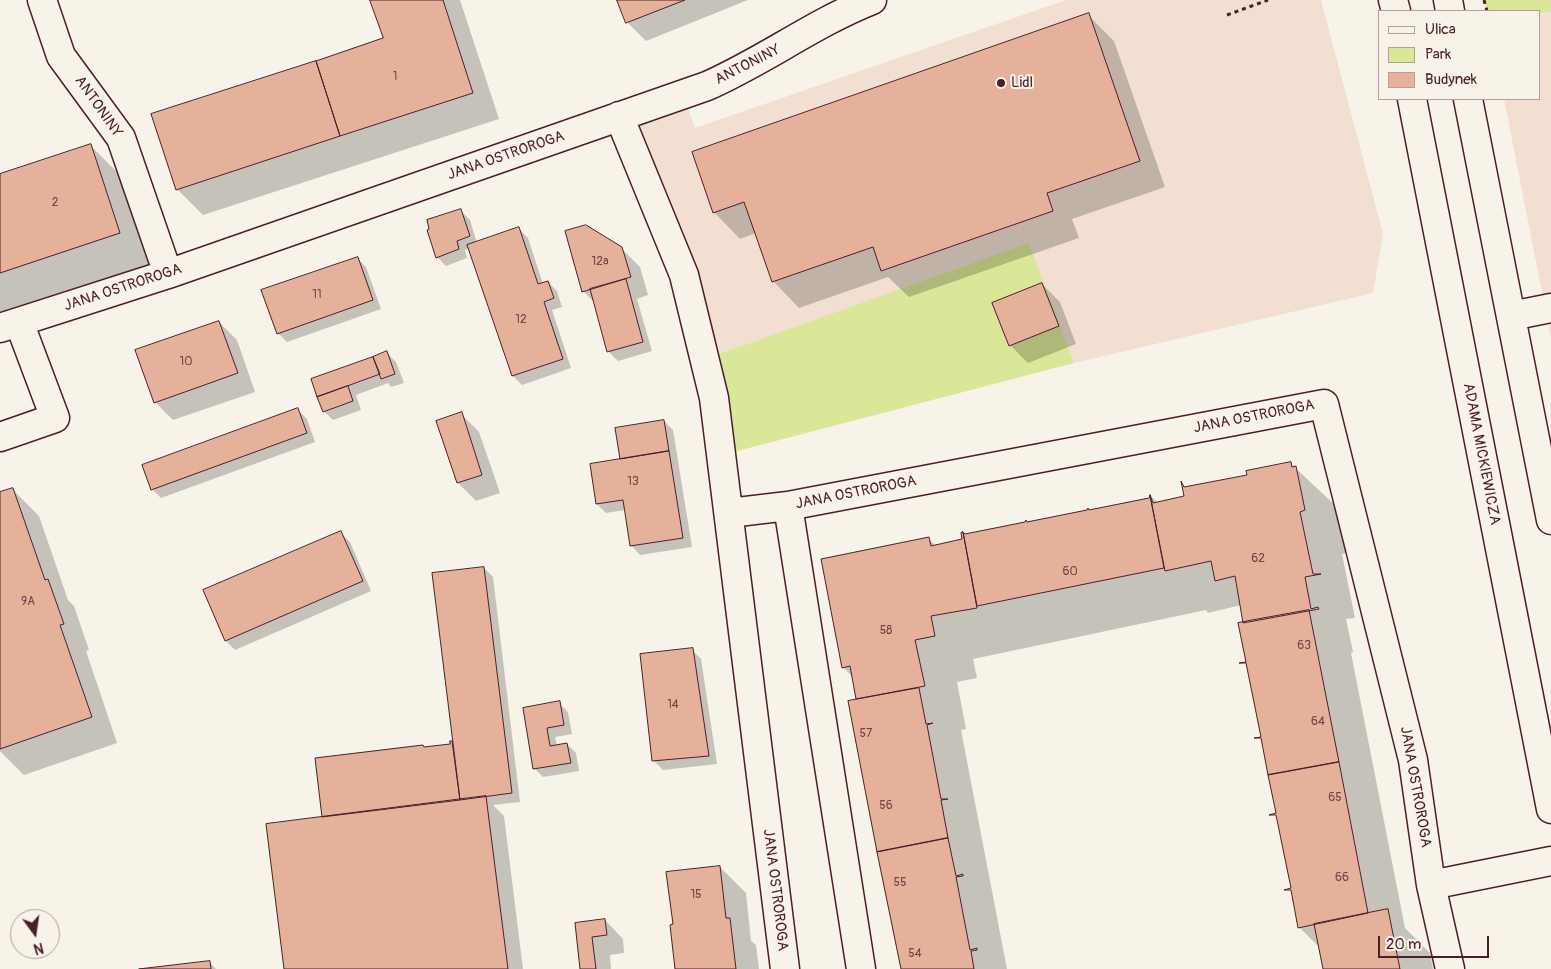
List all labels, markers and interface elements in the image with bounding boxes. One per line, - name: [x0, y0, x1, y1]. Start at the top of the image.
- legend: [1378, 10, 1541, 100]
- text: Ulica: [1425, 20, 1456, 39]
- street label: ANTONINY: [712, 41, 784, 89]
- text: Park: [1425, 45, 1451, 64]
- house number: 1: [393, 70, 397, 84]
- text: Budynek: [1425, 70, 1477, 89]
- street label: ANTONINY: [70, 73, 126, 141]
- place label: Lidl: [1011, 74, 1033, 92]
- marker: Lidl: [995, 77, 1007, 89]
- street label: JANA OSTROROGA: [445, 128, 567, 184]
- house number: 2: [52, 196, 58, 210]
- house number: 12a: [592, 255, 608, 269]
- street label: JANA OSTROROGA: [62, 260, 184, 316]
- house number: 11: [312, 288, 322, 302]
- house number: 12: [515, 313, 527, 327]
- house number: 10: [180, 355, 192, 369]
- street label: ADAMA MICKIEWICZA: [1458, 381, 1504, 527]
- street label: JANA OSTROROGA: [1192, 396, 1316, 438]
- street label: JANA OSTROROGA: [794, 472, 918, 514]
- house number: 13: [627, 475, 639, 489]
- house number: 62: [1251, 552, 1265, 566]
- house number: 60: [1062, 565, 1078, 579]
- house number: 9A: [21, 595, 35, 609]
- house number: 58: [880, 624, 892, 638]
- house number: 63: [1297, 639, 1311, 653]
- house number: 14: [667, 698, 679, 712]
- house number: 64: [1311, 715, 1325, 729]
- street label: JANA OSTROROGA: [1395, 725, 1435, 849]
- house number: 57: [860, 727, 872, 741]
- house number: 65: [1328, 791, 1342, 805]
- house number: 56: [879, 799, 893, 813]
- street label: JANA OSTROROGA: [759, 828, 791, 952]
- house number: 66: [1335, 871, 1349, 885]
- house number: 55: [893, 876, 907, 890]
- house number: 15: [690, 888, 702, 902]
- north arrow: [10, 909, 60, 959]
- scale bar: [1381, 926, 1492, 958]
- text: 20 m: [1386, 935, 1421, 954]
- text: N: [32, 939, 45, 957]
- house number: 54: [908, 947, 922, 961]

